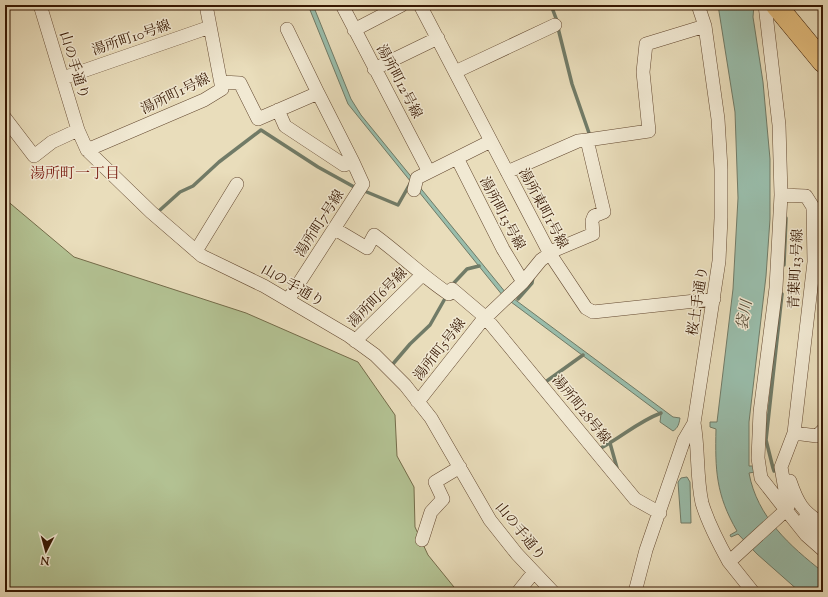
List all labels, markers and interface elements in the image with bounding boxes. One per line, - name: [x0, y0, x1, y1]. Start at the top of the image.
- street label: 湯所町10号線: [90, 16, 174, 62]
- street label: 山の手通り: [53, 29, 93, 102]
- street label: 湯所町12号線: [370, 41, 426, 123]
- street label: 湯所町1号線: [138, 69, 214, 120]
- district label: 湯所町一丁目: [30, 164, 120, 185]
- street label: 湯所東町1号線: [513, 165, 572, 253]
- street label: 湯所町13号線: [474, 174, 529, 254]
- street label: 湯所町7号線: [291, 186, 350, 262]
- street label: 青葉町13号線: [785, 228, 809, 310]
- street label: 山の手通り: [257, 261, 327, 313]
- street label: 湯所町6号線: [344, 264, 413, 333]
- street label: 桜土手通り: [684, 265, 714, 337]
- water label: 袋川: [733, 297, 759, 332]
- street label: 湯所町5号線: [410, 315, 471, 386]
- street label: 湯所町28号線: [546, 371, 615, 449]
- street label: 山の手通り: [490, 499, 549, 566]
- north arrow: [26, 531, 66, 571]
- text: N: [40, 552, 51, 568]

